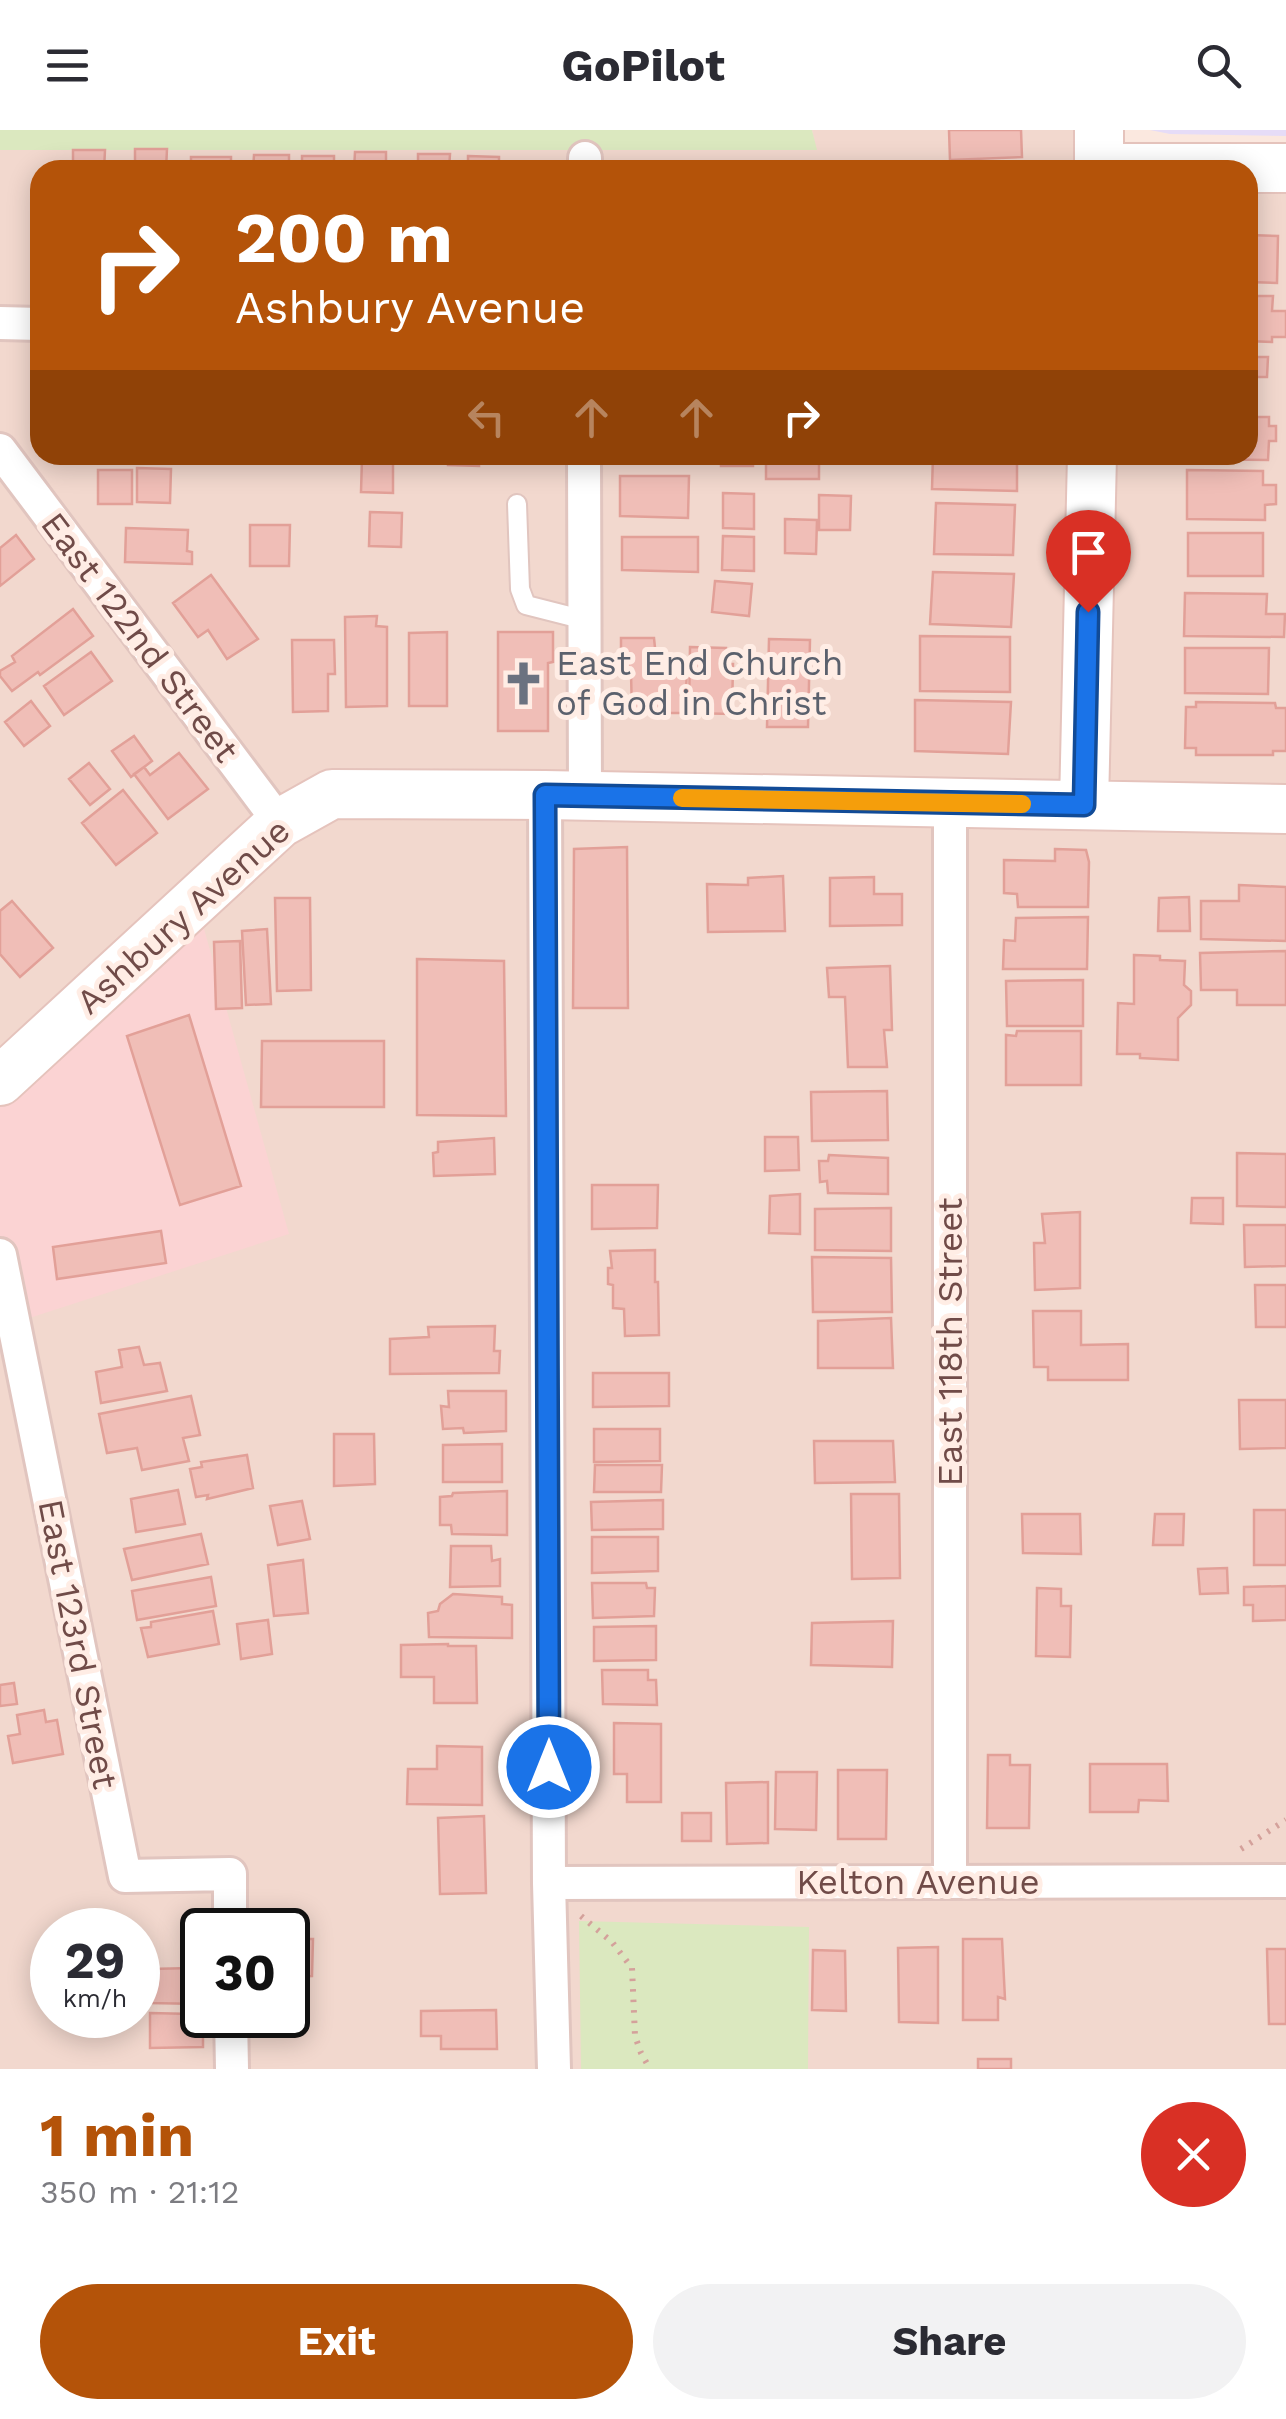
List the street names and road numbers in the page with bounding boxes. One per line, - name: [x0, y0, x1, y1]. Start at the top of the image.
- street label: East 122nd Street: [32, 504, 248, 770]
- street label: Ashbury Avenue: [68, 809, 298, 1023]
- street label: East 118th Street: [929, 1197, 971, 1486]
- street label: East 123rd Street: [29, 1496, 127, 1793]
- street label: Kelton Avenue: [796, 1861, 1040, 1903]

